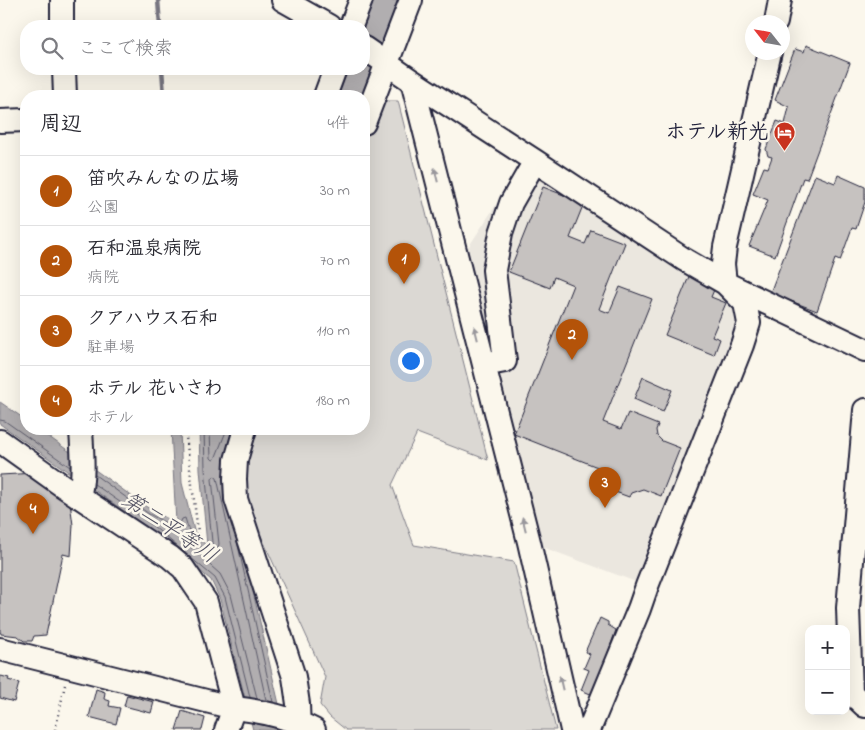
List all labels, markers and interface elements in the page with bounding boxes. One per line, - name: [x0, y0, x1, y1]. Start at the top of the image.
- north arrow: [745, 15, 790, 60]
- search box: [20, 20, 370, 75]
- icon: search: [38, 34, 66, 62]
- text: ここで検索: [78, 36, 173, 63]
- text: 周辺: [40, 110, 82, 140]
- text: 4件: [327, 112, 350, 136]
- place label: ホテル新光: [665, 118, 769, 148]
- hotel icon: ホテル新光: [773, 121, 797, 152]
- text: 笛吹みんなの広場: [87, 166, 239, 193]
- one-way arrow: [432, 168, 440, 183]
- text: 1: [53, 179, 59, 203]
- text: 30 m: [320, 179, 350, 203]
- text: 公園: [87, 196, 119, 220]
- text: 石和温泉病院: [87, 236, 201, 263]
- pin: 1: [388, 243, 420, 284]
- text: 2: [52, 249, 60, 273]
- text: 70 m: [320, 249, 350, 273]
- text: 病院: [87, 266, 119, 290]
- text: クアハウス石和: [87, 306, 218, 333]
- text: 3: [53, 319, 59, 343]
- text: 110 m: [316, 319, 350, 343]
- pin: 2: [556, 319, 588, 360]
- one-way arrow: [472, 325, 480, 340]
- text: 駐車場: [87, 336, 135, 360]
- your location: [398, 348, 424, 374]
- text: ホテル 花いさわ: [87, 376, 223, 403]
- text: 4: [53, 389, 59, 413]
- text: 180 m: [316, 389, 350, 413]
- text: ホテル: [87, 406, 134, 430]
- pin: 3: [589, 467, 621, 508]
- water label: 第二平等川: [114, 485, 224, 573]
- pin: 4: [17, 493, 49, 534]
- one-way arrow: [520, 517, 528, 532]
- map controls: [805, 625, 850, 715]
- button: +: [805, 625, 850, 670]
- button: −: [805, 670, 850, 715]
- one-way arrow: [557, 675, 565, 690]

